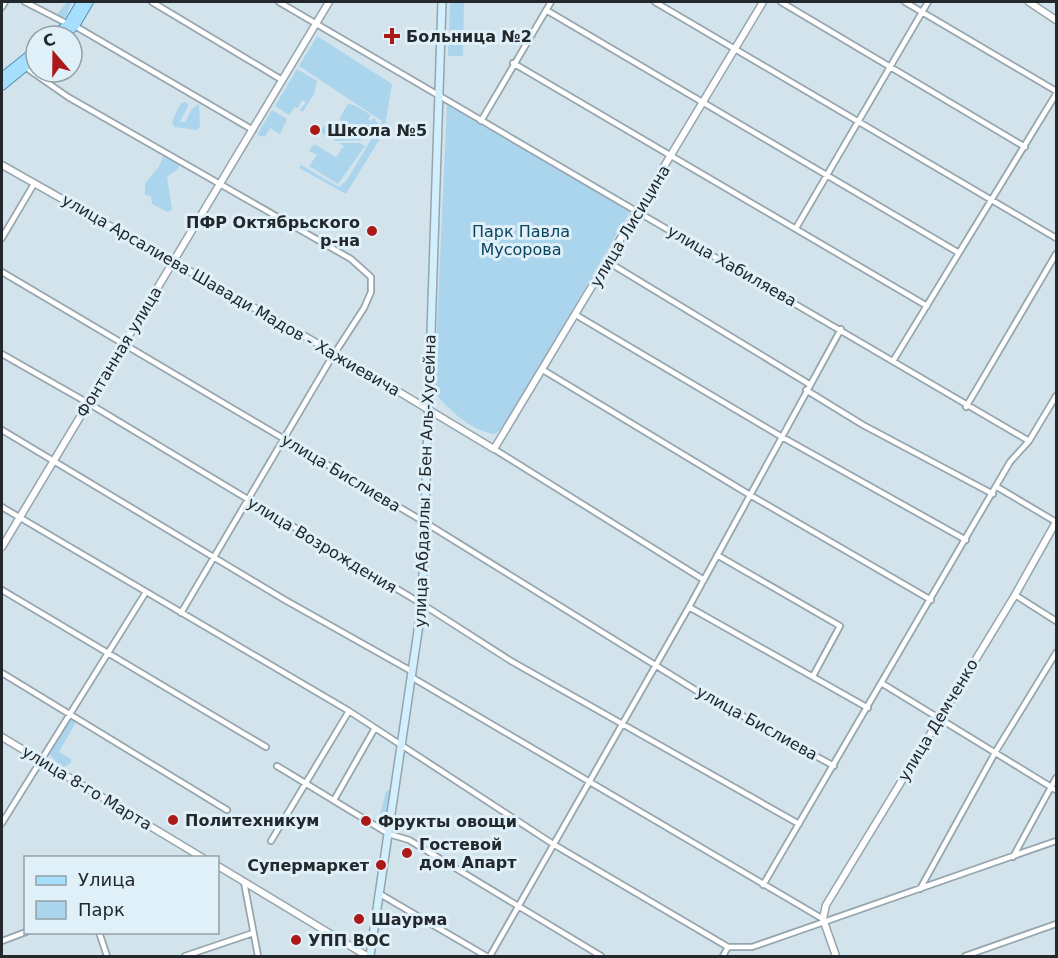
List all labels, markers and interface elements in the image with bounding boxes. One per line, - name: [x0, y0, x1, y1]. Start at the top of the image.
- north arrow: [24, 24, 84, 84]
- marker: Больница №2: [383, 27, 401, 45]
- place label: Больница №2: [406, 27, 532, 46]
- text: С: [40, 29, 58, 51]
- place label: Школа №5: [327, 121, 427, 140]
- marker: Школа №5: [308, 123, 322, 137]
- street label: улица Лисицина: [586, 162, 674, 290]
- street label: улица Арсалиева Шавади Мадов - Хажиевича: [58, 190, 404, 400]
- place label: ПФР Октябрьского р-на: [186, 213, 360, 250]
- street label: улица Хабиляева: [664, 221, 800, 311]
- park label: Парк Павла Мусорова: [472, 222, 570, 259]
- marker: ПФР Октябрьского р-на: [365, 224, 379, 238]
- street label: Фонтанная улица: [72, 283, 166, 421]
- street label: улица Абдаллы 2 Бен Аль-Хусейна: [410, 334, 440, 628]
- street label: улица Бислиева: [278, 430, 404, 516]
- street label: улица Возрождения: [244, 493, 400, 597]
- street label: улица Демченко: [894, 655, 982, 785]
- street label: улица Бислиева: [693, 682, 821, 764]
- street label: улица 8-го Марта: [19, 742, 155, 834]
- place label: Политехникум: [185, 811, 319, 830]
- place label: Фрукты овощи: [378, 812, 517, 831]
- marker: Политехникум: [166, 813, 180, 827]
- marker: Фрукты овощи: [359, 814, 373, 828]
- place label: Гостевой дом Апарт: [419, 835, 517, 872]
- marker: Гостевой дом Апарт: [400, 846, 414, 860]
- legend: [24, 856, 219, 934]
- place label: Супермаркет: [247, 856, 370, 875]
- marker: Супермаркет: [374, 858, 388, 872]
- text: Улица: [78, 869, 135, 890]
- text: Парк: [78, 899, 125, 920]
- place label: Шаурма: [371, 910, 447, 929]
- marker: Шаурма: [352, 912, 366, 926]
- place label: УПП ВОС: [308, 931, 390, 950]
- marker: УПП ВОС: [289, 933, 303, 947]

